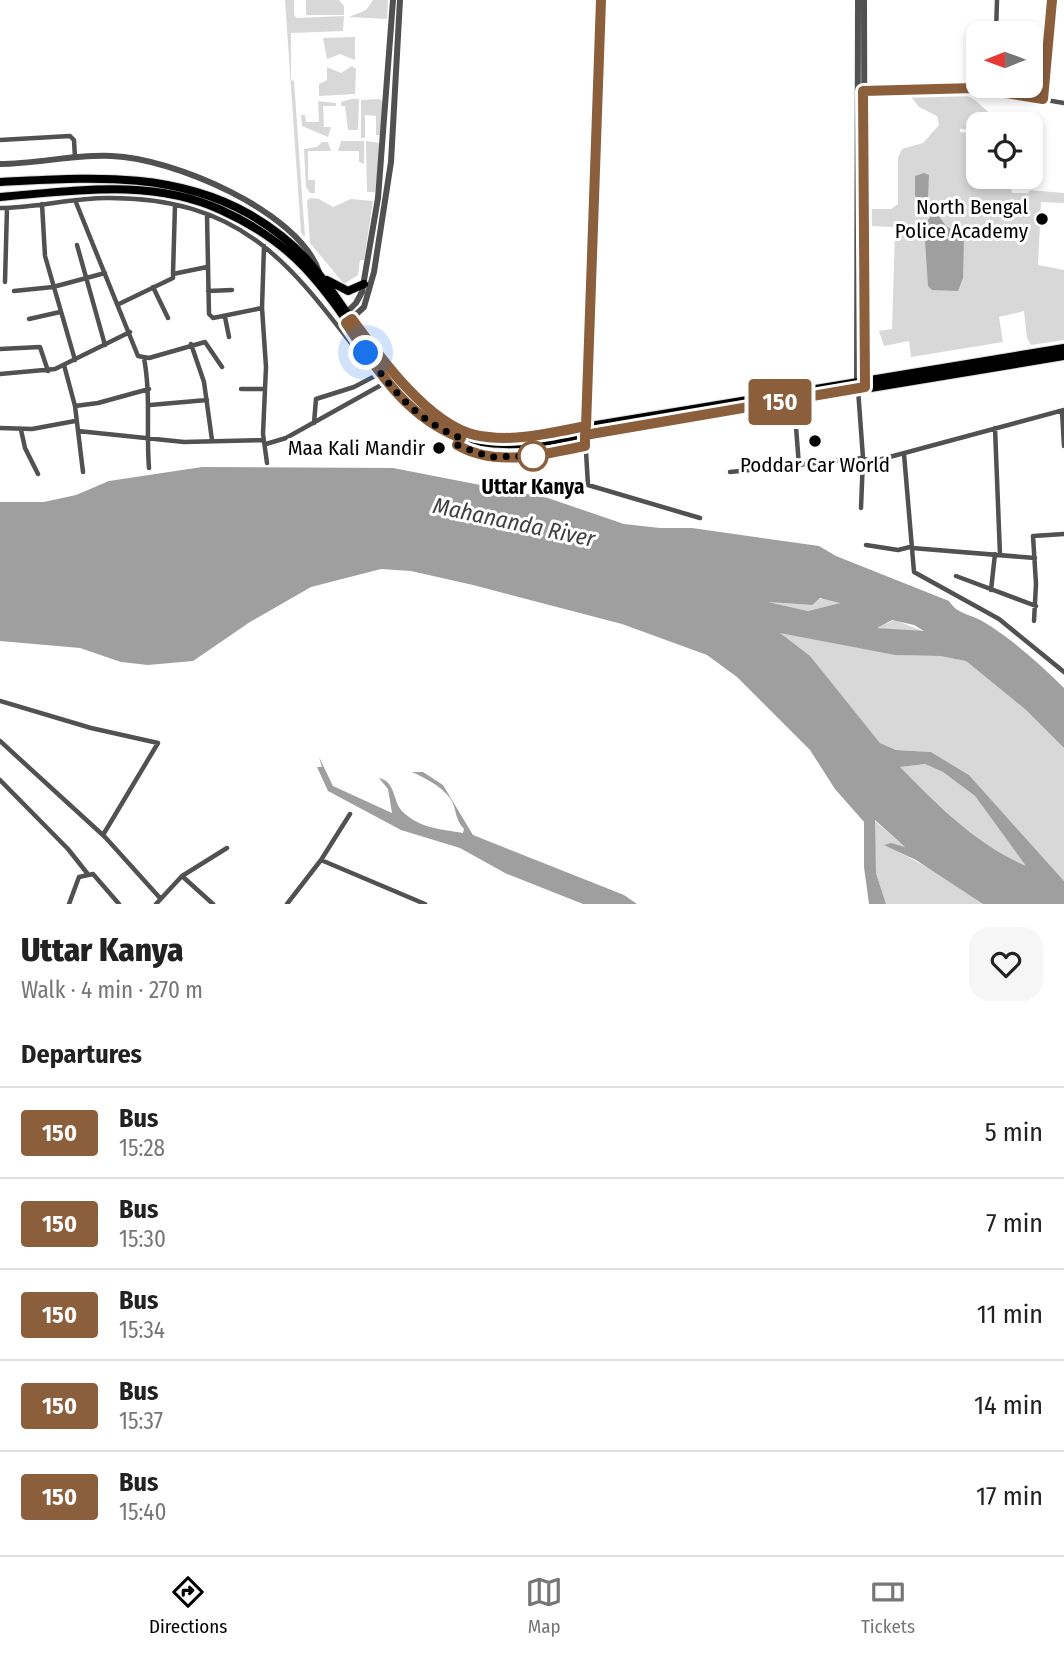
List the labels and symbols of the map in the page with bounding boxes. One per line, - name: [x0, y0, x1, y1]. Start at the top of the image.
- north arrow: [966, 21, 1043, 98]
- place label: North Bengal Police Academy: [895, 194, 1029, 244]
- marker: North Bengal Police Academy: [1034, 211, 1050, 227]
- your location: [348, 335, 383, 370]
- line badge: 150: [740, 379, 820, 425]
- marker: Poddar Car World: [807, 433, 823, 449]
- place label: Maa Kali Mandir: [288, 435, 426, 461]
- marker: Maa Kali Mandir: [431, 440, 447, 456]
- marker: Uttar Kanya: [518, 441, 548, 471]
- place label: Poddar Car World: [740, 452, 890, 478]
- place label: Uttar Kanya: [482, 474, 584, 500]
- water label: Mahananda River: [430, 491, 599, 553]

